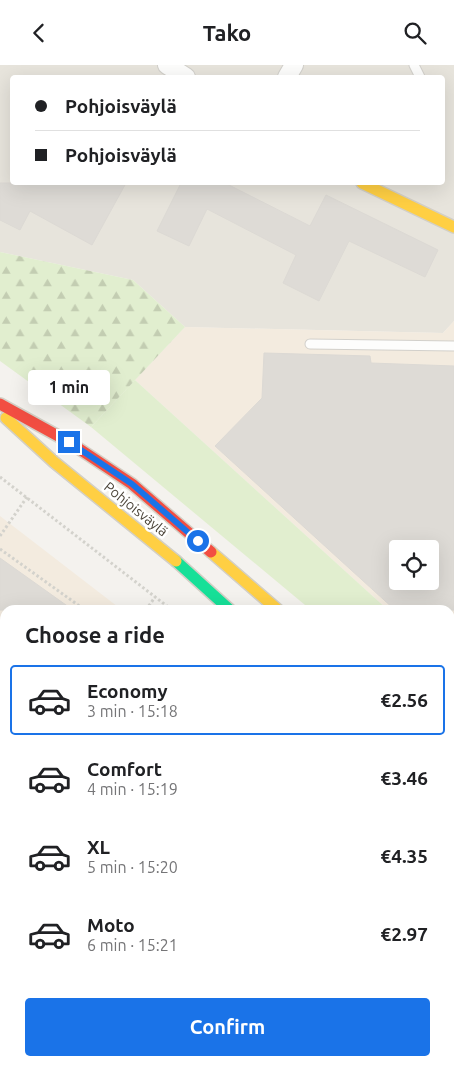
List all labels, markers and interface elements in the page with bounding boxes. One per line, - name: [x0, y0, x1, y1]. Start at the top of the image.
- icon: back: [25, 19, 53, 47]
- icon: search: [401, 19, 429, 47]
- text: Tako: [203, 20, 251, 45]
- text: Pohjoisväylä: [65, 95, 177, 117]
- text: Pohjoisväylä: [65, 144, 177, 166]
- callout: 1 min: [28, 369, 110, 405]
- text: 1 min: [49, 378, 89, 396]
- route end: [58, 431, 80, 453]
- street label: Pohjoisväylä: [101, 479, 171, 539]
- route start: [187, 530, 209, 552]
- map controls: [389, 540, 439, 590]
- button: locate: [389, 540, 439, 590]
- text: Choose a ride: [25, 622, 165, 647]
- icon: car: [27, 678, 72, 723]
- text: Economy: [87, 680, 168, 702]
- text: €2.56: [380, 689, 428, 711]
- text: 3 min · 15:18: [87, 702, 178, 720]
- icon: car: [27, 756, 72, 801]
- text: Comfort: [87, 758, 162, 780]
- text: €3.46: [380, 767, 428, 789]
- text: 4 min · 15:19: [87, 780, 178, 798]
- icon: car: [27, 834, 72, 879]
- text: XL: [87, 836, 110, 858]
- text: €4.35: [380, 845, 428, 867]
- text: 5 min · 15:20: [87, 858, 178, 876]
- icon: car: [27, 912, 72, 957]
- text: Moto: [87, 914, 135, 936]
- text: €2.97: [380, 923, 428, 945]
- text: 6 min · 15:21: [87, 936, 178, 954]
- button: Confirm: [25, 998, 430, 1056]

